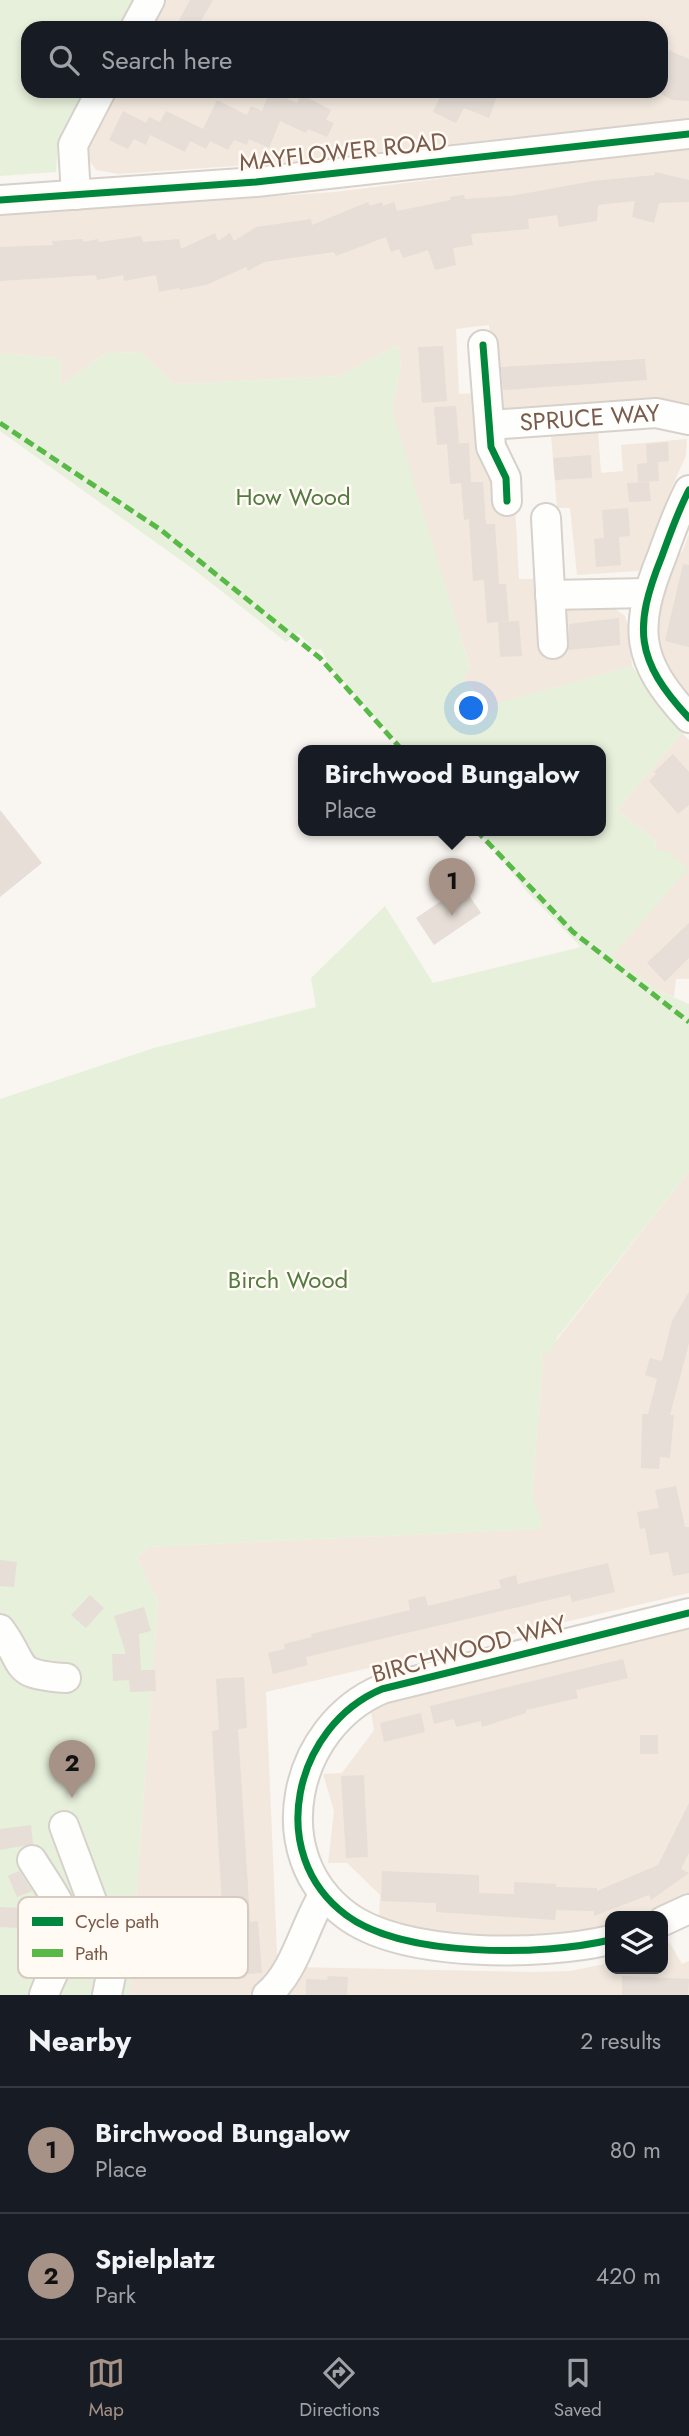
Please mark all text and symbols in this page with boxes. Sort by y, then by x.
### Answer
search box [21,21,668,98]
icon: search [45,41,83,79]
text: Search here [101,41,233,79]
street label: MAYFLOWER ROAD [237,123,449,180]
street label: SPRUCE WAY [518,395,662,440]
park label: How Wood [235,479,351,514]
your location [454,691,488,725]
popup [298,745,606,836]
text: Birchwood Bungalow [325,755,579,793]
text: Place [325,793,376,827]
pin: 1 [429,858,475,916]
park label: Birch Wood [228,1262,348,1297]
street label: BIRCHWOOD WAY [368,1606,571,1691]
pin: 2 [49,1740,95,1798]
legend [18,1897,248,1978]
text: Cycle path [75,1908,160,1935]
map controls [605,1911,668,1974]
button: layers [605,1911,668,1974]
text: Path [75,1940,109,1967]
text: Nearby [28,2019,131,2062]
text: 2 results [580,2024,661,2058]
text: Birchwood Bungalow [95,2114,350,2152]
text: 1 [45,2133,57,2167]
text: 80 m [610,2133,661,2167]
text: Place [95,2152,147,2186]
text: Spielplatz [95,2240,215,2278]
text: 2 [43,2259,59,2293]
text: 420 m [596,2259,661,2293]
text: Park [95,2278,136,2312]
tab: Map [87,2354,125,2423]
tab: Directions [299,2354,380,2423]
tab: Saved [554,2354,602,2423]

